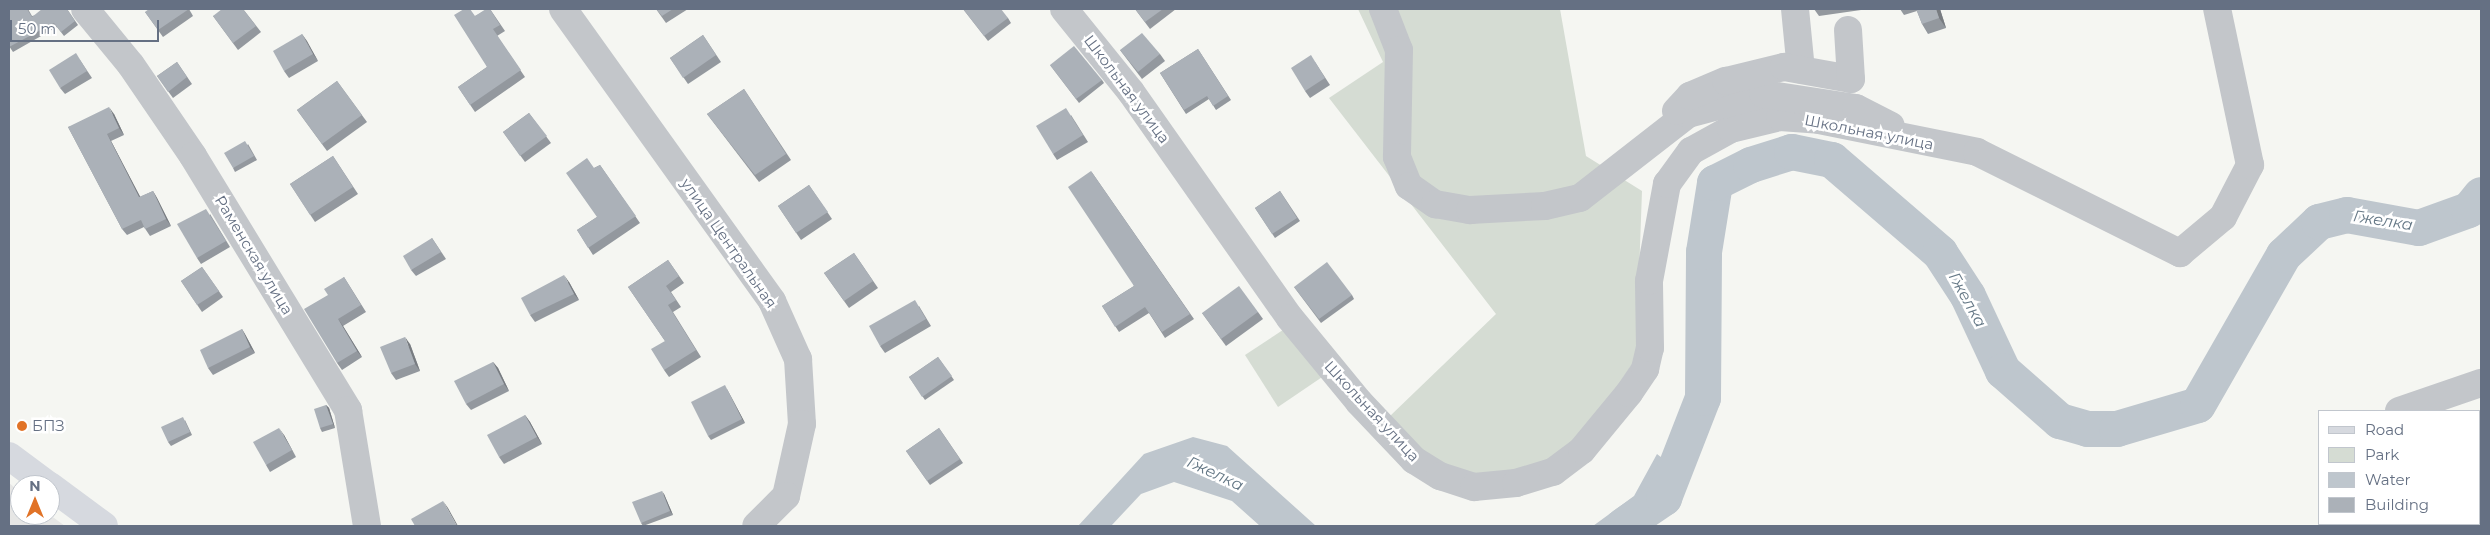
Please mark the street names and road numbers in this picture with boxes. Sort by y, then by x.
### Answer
street label: Школьная улица [1080,31,1174,147]
street label: Школьная улица [1803,111,1935,153]
street label: улица Центральная [677,175,781,311]
street label: Раменская улица [211,192,297,318]
street label: Школьная улица [1321,357,1423,465]

